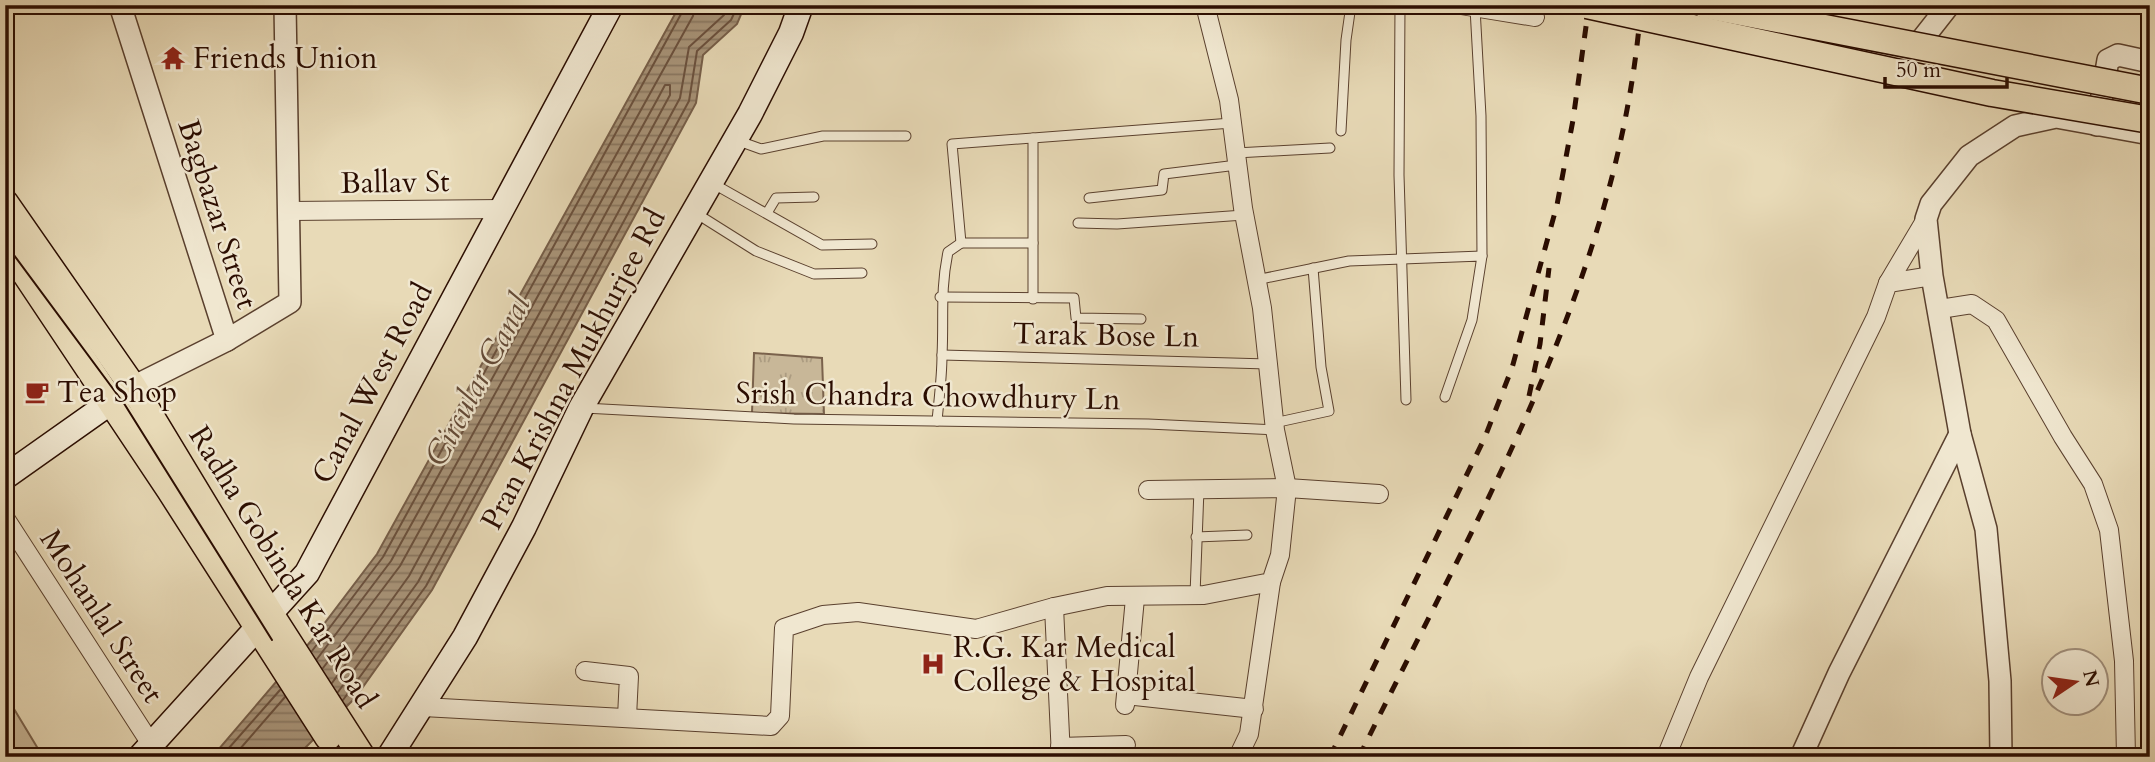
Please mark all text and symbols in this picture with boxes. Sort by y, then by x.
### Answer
place label: Friends Union [193,38,377,79]
temple icon: Friends Union [159,44,187,72]
scale bar [1885,46,2008,90]
text: 50 m [1896,56,1941,85]
street label: Bagbazar Street [168,114,268,315]
street label: Ballav St [340,161,451,204]
street label: Pran Krishna Mukhurjee Rd [471,201,676,537]
street label: Canal West Road [302,276,443,491]
water label: Circular Canal [414,286,542,474]
street label: Tarak Bose Ln [1012,313,1200,358]
place label: Tea Shop [57,372,177,413]
street label: Srish Chandra Chowdhury Ln [735,373,1121,420]
cafe icon: Tea Shop [23,378,51,406]
street label: Radha Gobinda Kar Road [179,418,386,716]
street label: Mohanlal Street [30,521,173,711]
place label: R.G. Kar Medical College & Hospital [953,627,1196,702]
north arrow [2039,646,2110,716]
hospital icon: R.G. Kar Medical College & Hospital [919,650,947,678]
text: N [2076,667,2105,690]

